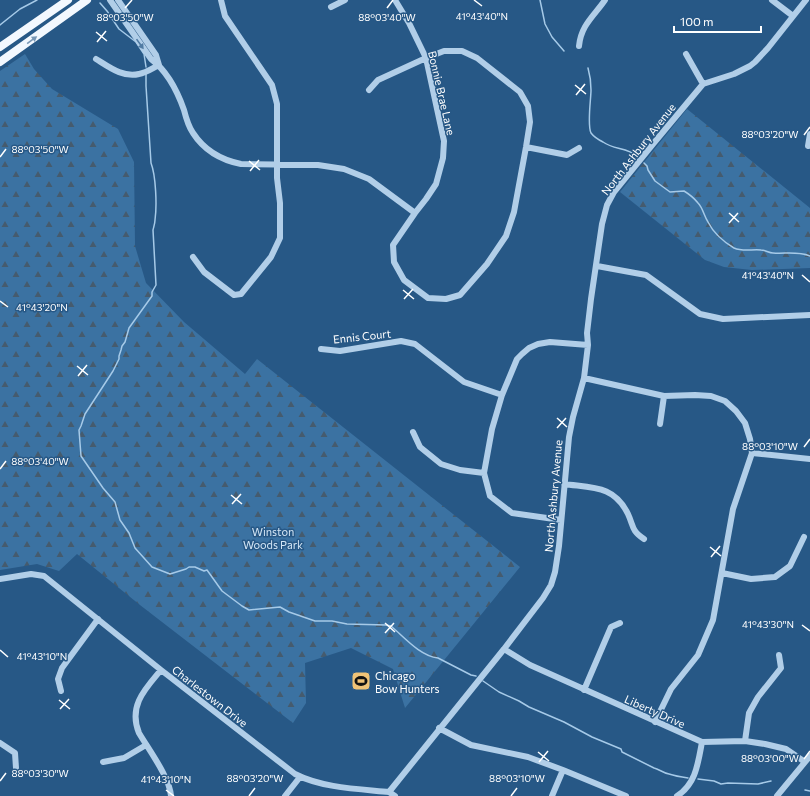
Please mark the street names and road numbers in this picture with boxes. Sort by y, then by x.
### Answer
street label: Bonnie Brae Lane [426,50,458,137]
street label: North Ashbury Avenue [598,100,678,197]
street label: Ennis Court [332,326,392,346]
street label: North Ashbury Avenue [542,439,564,553]
street label: Charlestown Drive [170,663,250,730]
street label: Liberty Drive [623,692,687,730]

